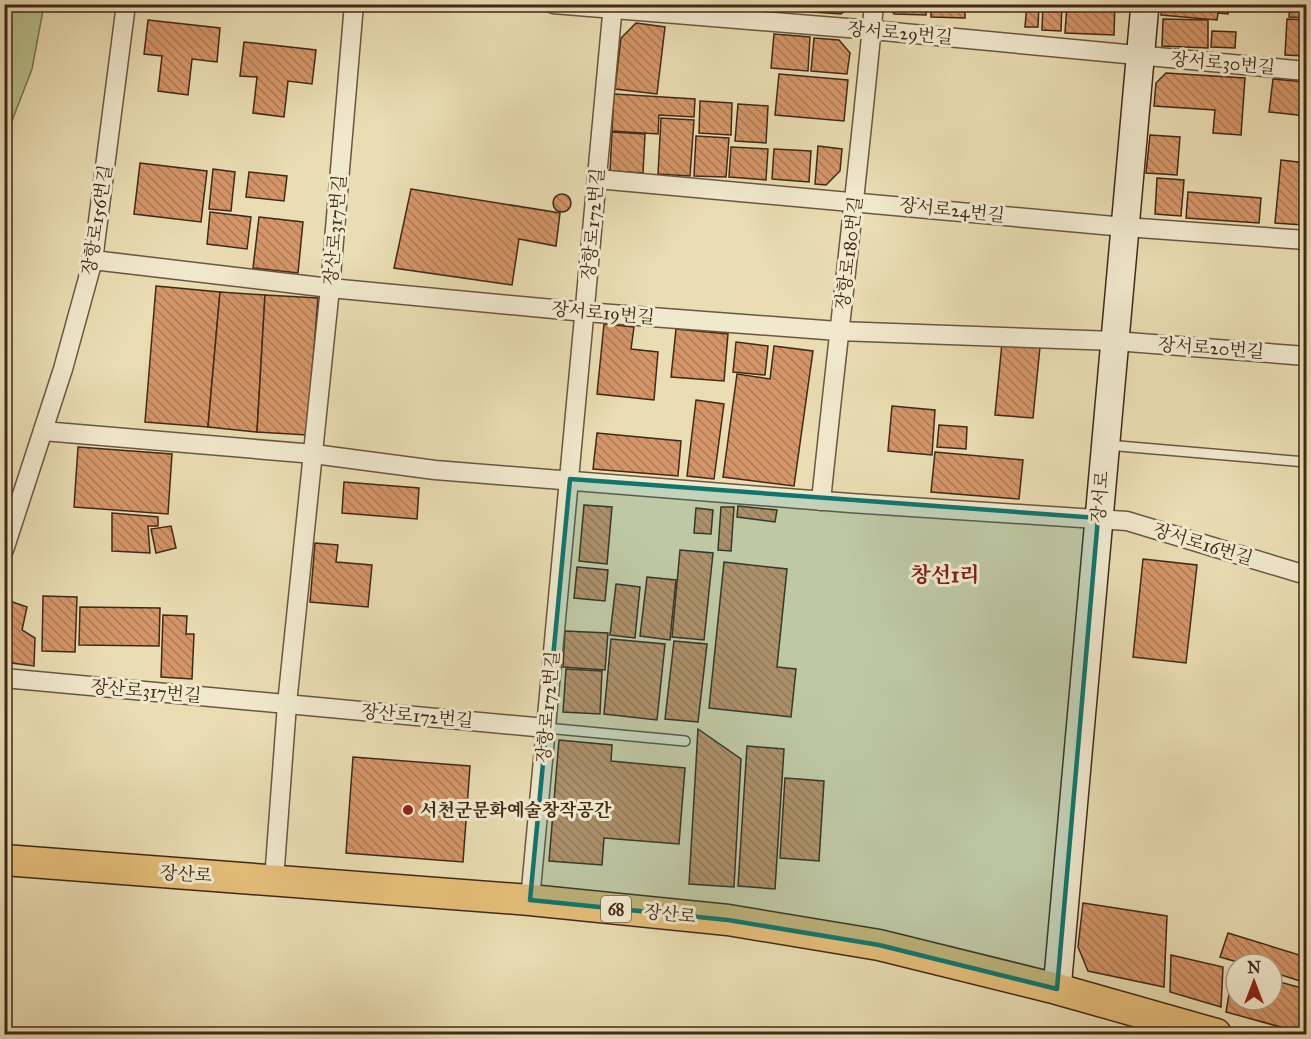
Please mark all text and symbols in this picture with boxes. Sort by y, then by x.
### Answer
street label: 장서로29번길 [846,17,954,49]
street label: 장서로30번길 [1170,47,1276,79]
street label: 장항로156번길 [77,163,117,277]
street label: 장항로172번길 [577,167,609,281]
street label: 장산로317번길 [319,174,351,286]
street label: 장서로24번길 [898,194,1006,226]
street label: 장항로180번길 [831,195,867,311]
street label: 장서로19번길 [550,298,656,328]
street label: 장서로20번길 [1157,333,1265,363]
street label: 장서로 [1087,470,1113,524]
street label: 장서로16번길 [1150,518,1256,570]
district label: 창선1리 [910,562,980,588]
street label: 장항로172번길 [532,650,564,764]
street label: 장산로317번길 [90,675,202,707]
street label: 장산로172번길 [360,700,474,732]
place label: 서천군문화예술창작공간 [420,799,612,821]
marker: 서천군문화예술창작공간 [401,803,415,817]
street label: 장산로 [159,861,213,887]
road number: 68 [601,896,631,922]
street label: 장산로 [643,900,697,928]
north arrow [1224,952,1284,1012]
text: N [1247,958,1261,977]

